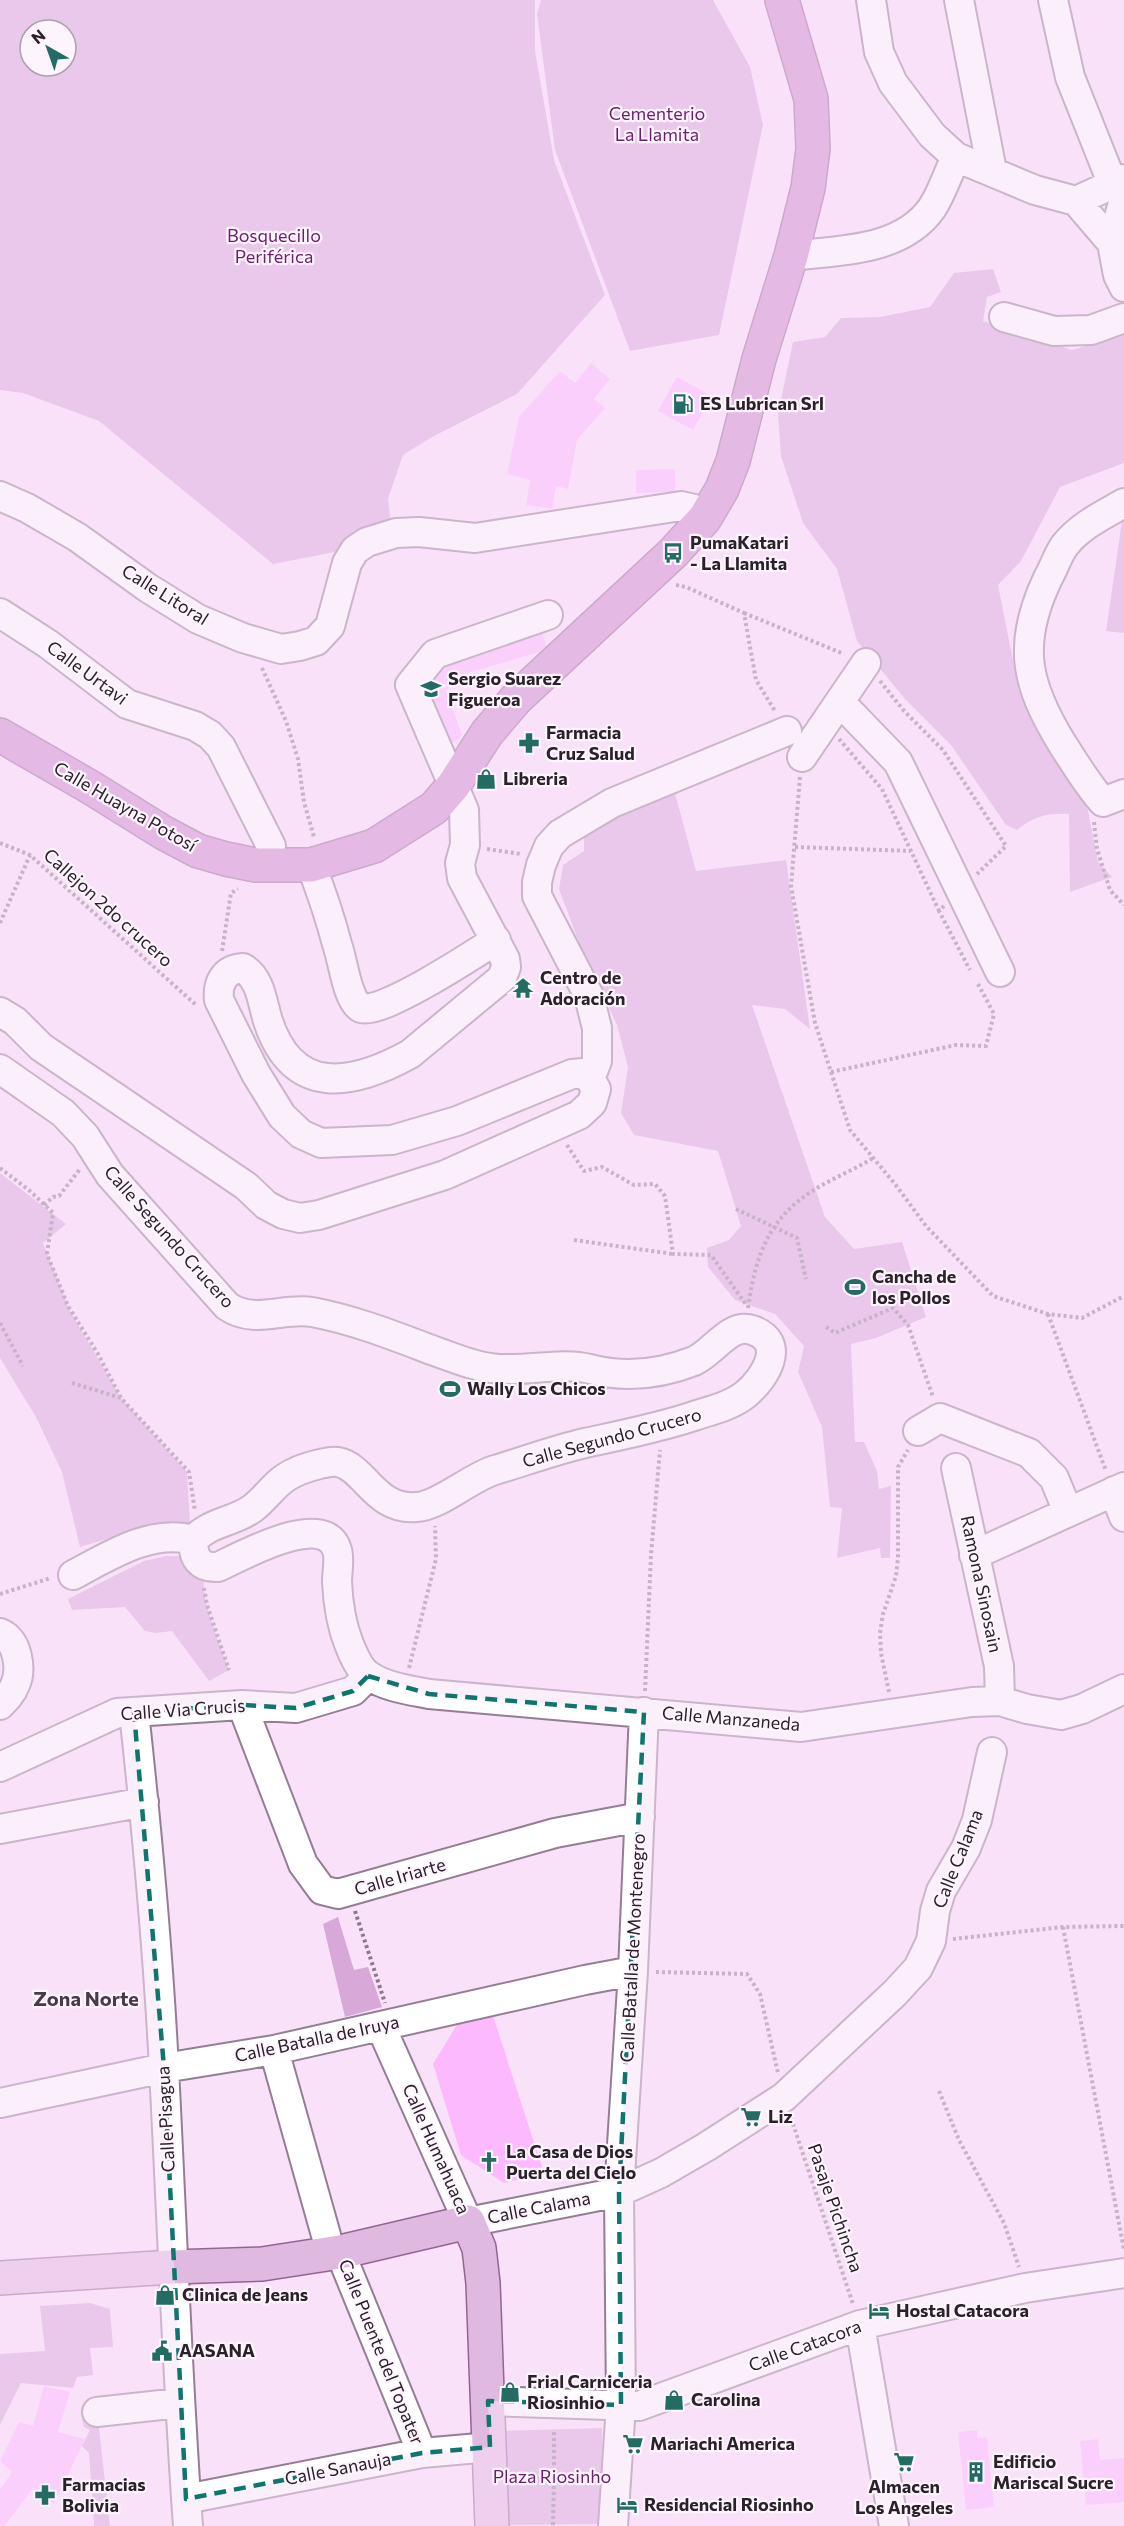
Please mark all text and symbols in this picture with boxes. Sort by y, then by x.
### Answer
north arrow [18,18,78,78]
text: N [27,25,49,47]
park label: Cementerio La Llamita [609,102,705,145]
park label: Bosquecillo Periférica [227,224,321,267]
fuel station icon: ES Lubrican Srl [671,392,695,416]
place label: ES Lubrican Srl [700,392,824,414]
place label: PumaKatari - La Llamita [690,531,789,574]
bus stop icon: PumaKatari - La Llamita [661,541,685,565]
street label: Calle Litoral [118,559,213,629]
street label: Calle Urtavi [43,635,132,709]
place label: Sergio Suarez Figueroa [448,667,561,710]
school or university icon: Sergio Suarez Figueroa [419,677,443,701]
place label: Farmacia Cruz Salud [546,721,635,764]
pharmacy icon: Farmacia Cruz Salud [517,731,541,755]
street label: Calle Huayna Potosí [50,756,202,857]
shop icon: Libreria [474,767,498,791]
place label: Libreria [503,767,568,789]
street label: Callejon 2do crucero [40,843,178,971]
place label: Centro de Adoración [540,966,625,1009]
temple icon: Centro de Adoración [511,976,535,1000]
street label: Calle Segundo Crucero [100,1161,240,1312]
place label: Cancha de los Pollos [872,1265,956,1308]
sports icon: Cancha de los Pollos [843,1275,867,1299]
sports icon: Wally Los Chicos [438,1377,462,1401]
place label: Wally Los Chicos [467,1377,606,1399]
street label: Calle Segundo Crucero [520,1403,704,1471]
street label: Ramona Sinosain [957,1513,1007,1654]
street label: Calle Via Crucis [120,1694,246,1724]
street label: Calle Manzaneda [661,1701,801,1735]
street label: Calle Calama [927,1806,987,1911]
street label: Calle Batalla de Montenegro [615,1833,649,2063]
street label: Calle Iriarte [351,1853,448,1900]
district label: Zona Norte [33,1986,139,2010]
street label: Calle Batalla de Iruya [232,2010,401,2066]
street label: Calle Pisagua [151,2065,179,2173]
street label: Calle Humahuaca [398,2080,476,2217]
supermarket icon: Liz [739,2105,763,2129]
place label: Liz [768,2105,793,2127]
place label: La Casa de Dios Puerta del Cielo [506,2140,636,2183]
street label: Pasaje Pichincha [804,2140,868,2275]
church icon: La Casa de Dios Puerta del Cielo [477,2150,501,2174]
street label: Calle Calama [485,2186,592,2228]
street label: Calle Puente del Topater [335,2256,429,2448]
shop icon: Clinica de Jeans [153,2283,177,2307]
place label: Clinica de Jeans [182,2283,308,2305]
hotel icon: Hostal Catacora [867,2299,891,2323]
place label: Hostal Catacora [896,2299,1029,2321]
street label: Calle Catacora [745,2314,864,2376]
public building icon: AASANA [150,2339,174,2363]
place label: AASANA [179,2339,255,2361]
place label: Frial Carniceria Riosinhio [527,2370,652,2413]
shop icon: Frial Carniceria Riosinhio [498,2380,522,2404]
shop icon: Carolina [662,2388,686,2412]
place label: Carolina [691,2388,761,2410]
supermarket icon: Mariachi America [621,2432,645,2456]
place label: Mariachi America [650,2432,795,2454]
street label: Calle Sanauja [283,2447,393,2489]
supermarket icon: Almacen Los Angeles [892,2450,916,2474]
place label: Edificio Mariscal Sucre [993,2450,1113,2493]
building icon: Edificio Mariscal Sucre [964,2460,988,2484]
park label: Plaza Riosinho [493,2465,611,2487]
place label: Farmacias Bolivia [62,2473,146,2516]
place label: Almacen Los Angeles [855,2475,953,2518]
pharmacy icon: Farmacias Bolivia [33,2483,57,2507]
hotel icon: Residencial Riosinho [615,2493,639,2517]
place label: Residencial Riosinho [644,2493,814,2515]

